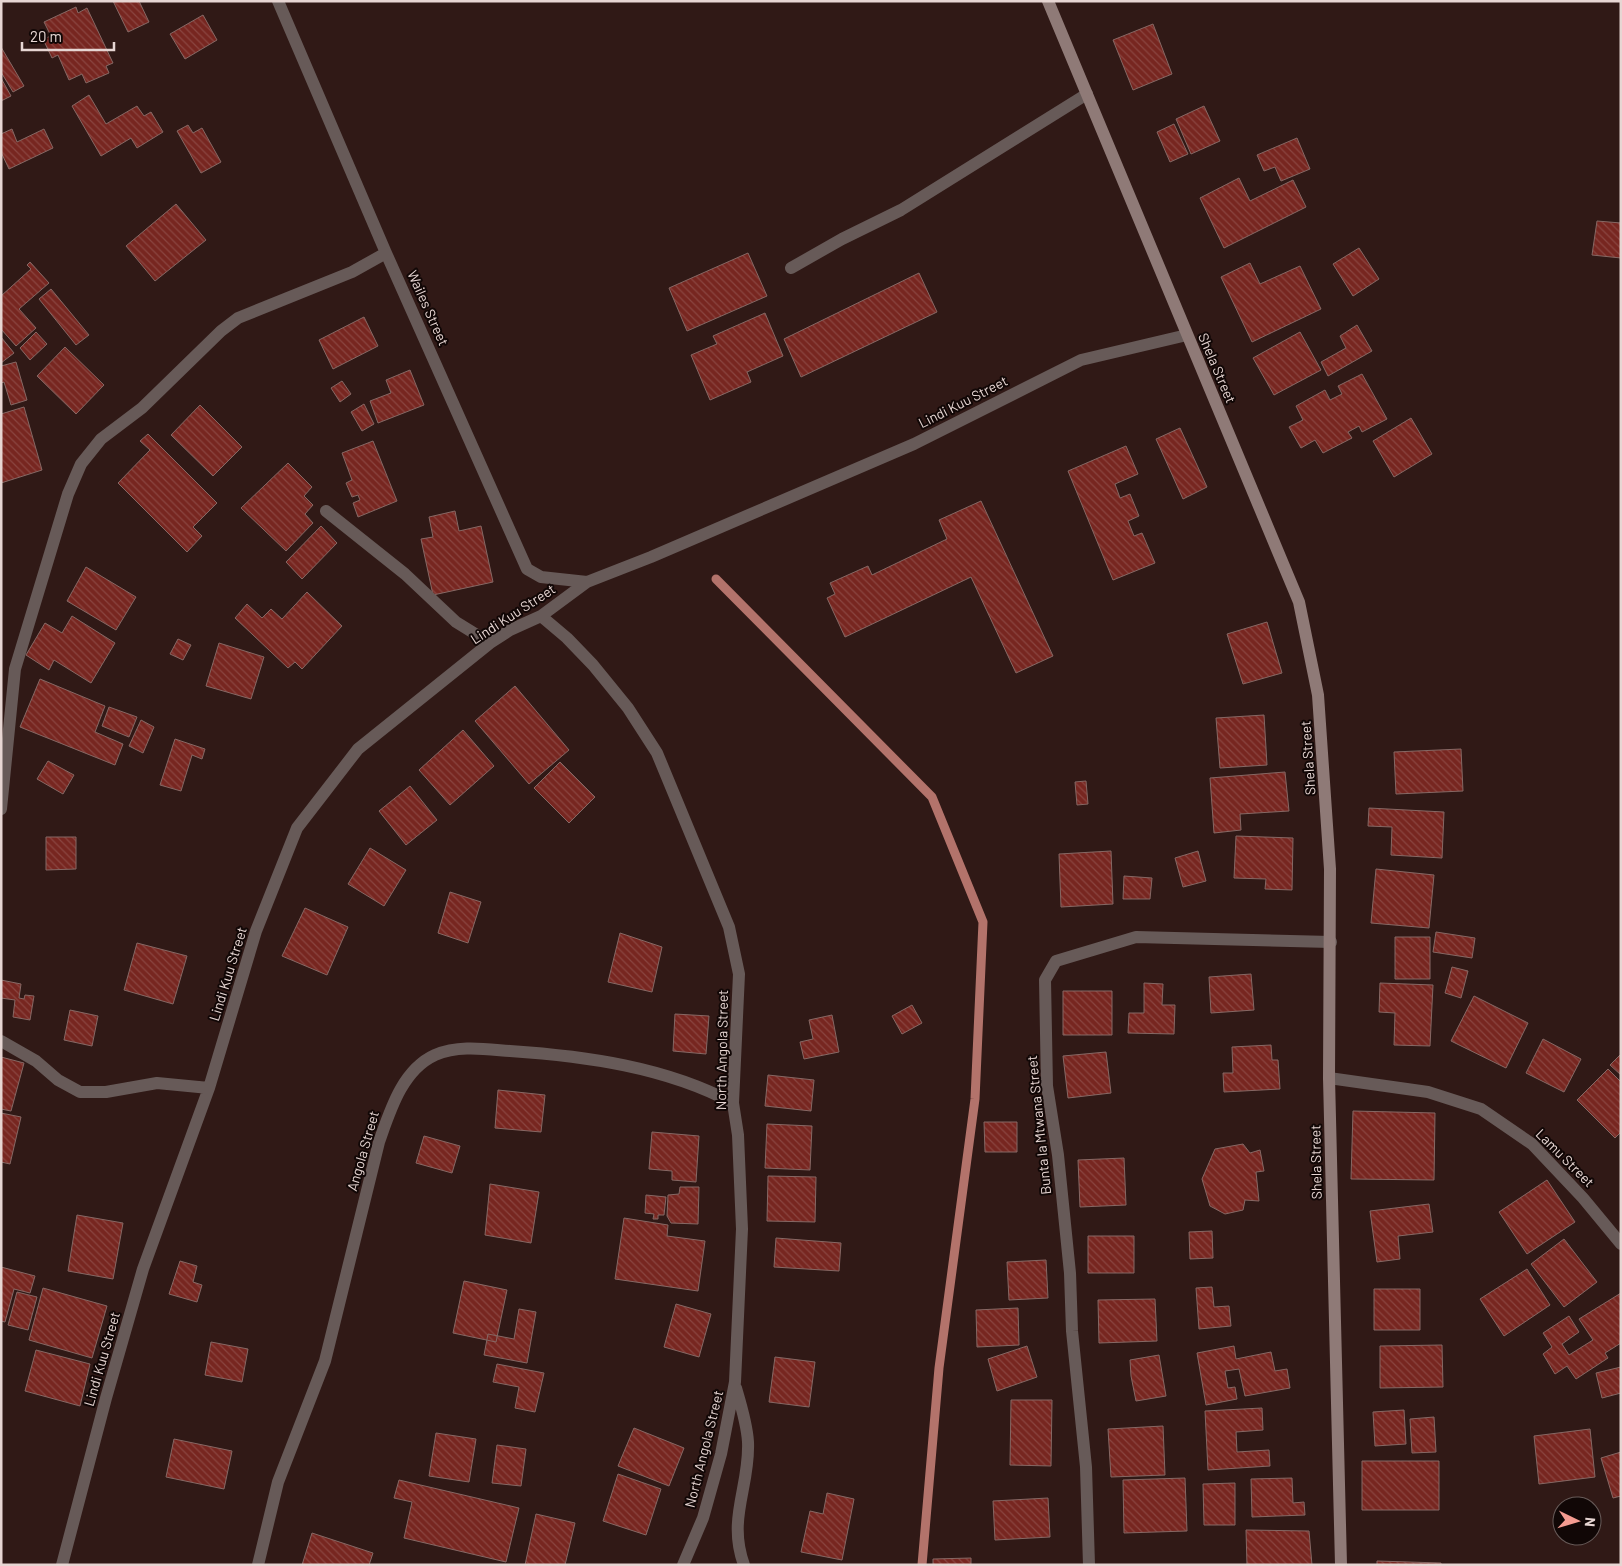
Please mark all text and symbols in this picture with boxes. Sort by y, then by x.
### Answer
scale bar [22,20,115,52]
text: 20 m [30,27,62,45]
street label: Wailes Street [404,267,453,348]
street label: Shela Street [1195,330,1240,405]
street label: Lindi Kuu Street [915,372,1010,431]
street label: Lindi Kuu Street [467,580,558,647]
street label: Shela Street [1296,720,1319,796]
street label: Lindi Kuu Street [205,925,250,1023]
street label: North Angola Street [712,990,731,1110]
street label: Bunta la Mtwana Street [1023,1055,1054,1195]
street label: Angola Street [343,1109,382,1193]
street label: Shela Street [1306,1125,1325,1199]
street label: Lamu Street [1533,1125,1598,1190]
street label: Lindi Kuu Street [80,1310,123,1408]
street label: North Angola Street [681,1388,726,1509]
north arrow [1552,1496,1602,1546]
text: N [1582,1517,1599,1528]

